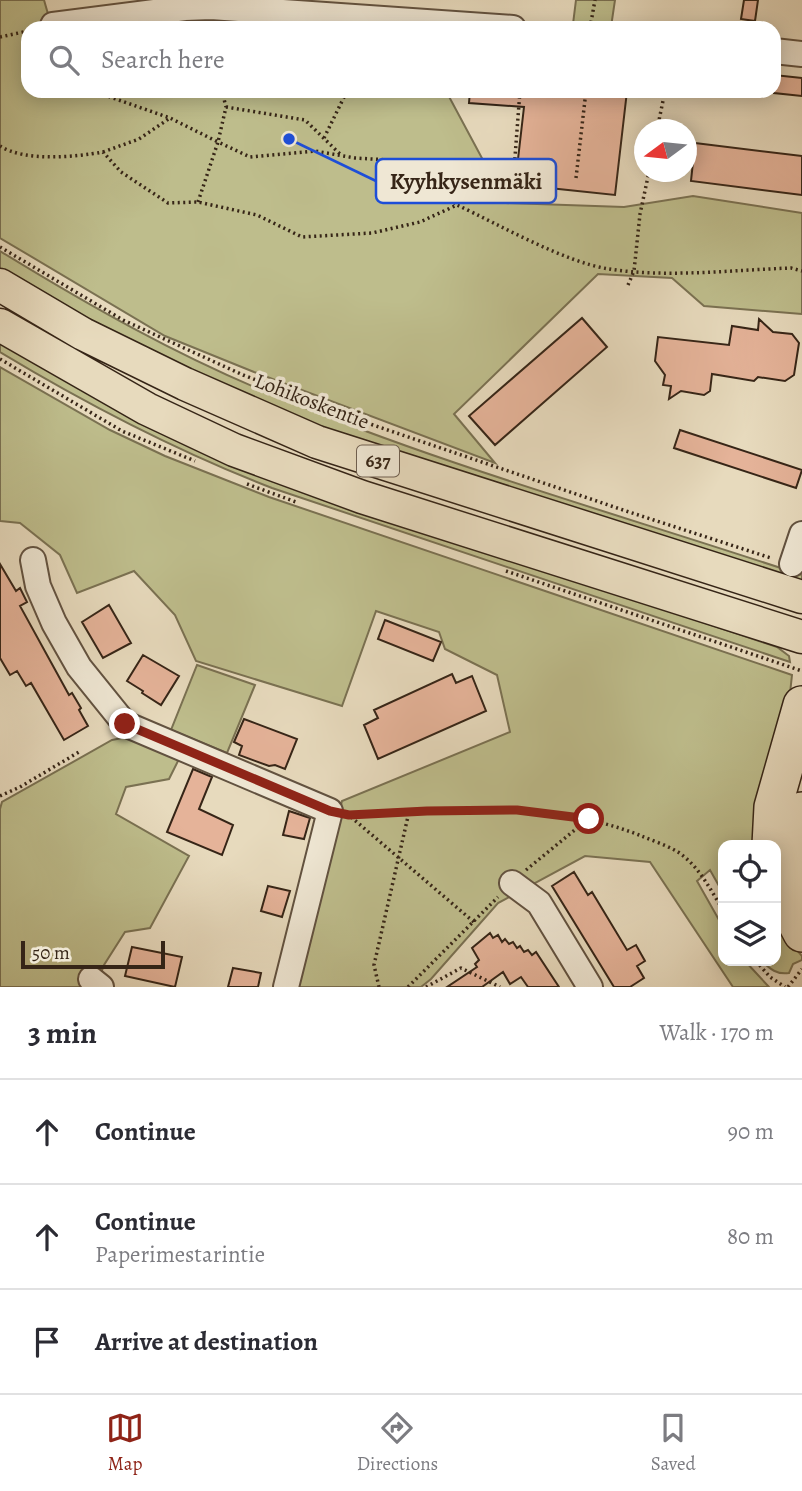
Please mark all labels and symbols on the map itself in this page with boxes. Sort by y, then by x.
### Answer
north arrow [634,119,697,182]
callout: Kyyhkysenmäki [376,159,556,203]
text: Kyyhkysenmäki [390,166,543,197]
street label: Lohikoskentie [251,366,373,436]
road number: 637 [357,446,399,476]
route end [109,708,140,739]
route start [573,803,604,834]
scale bar [21,938,164,970]

